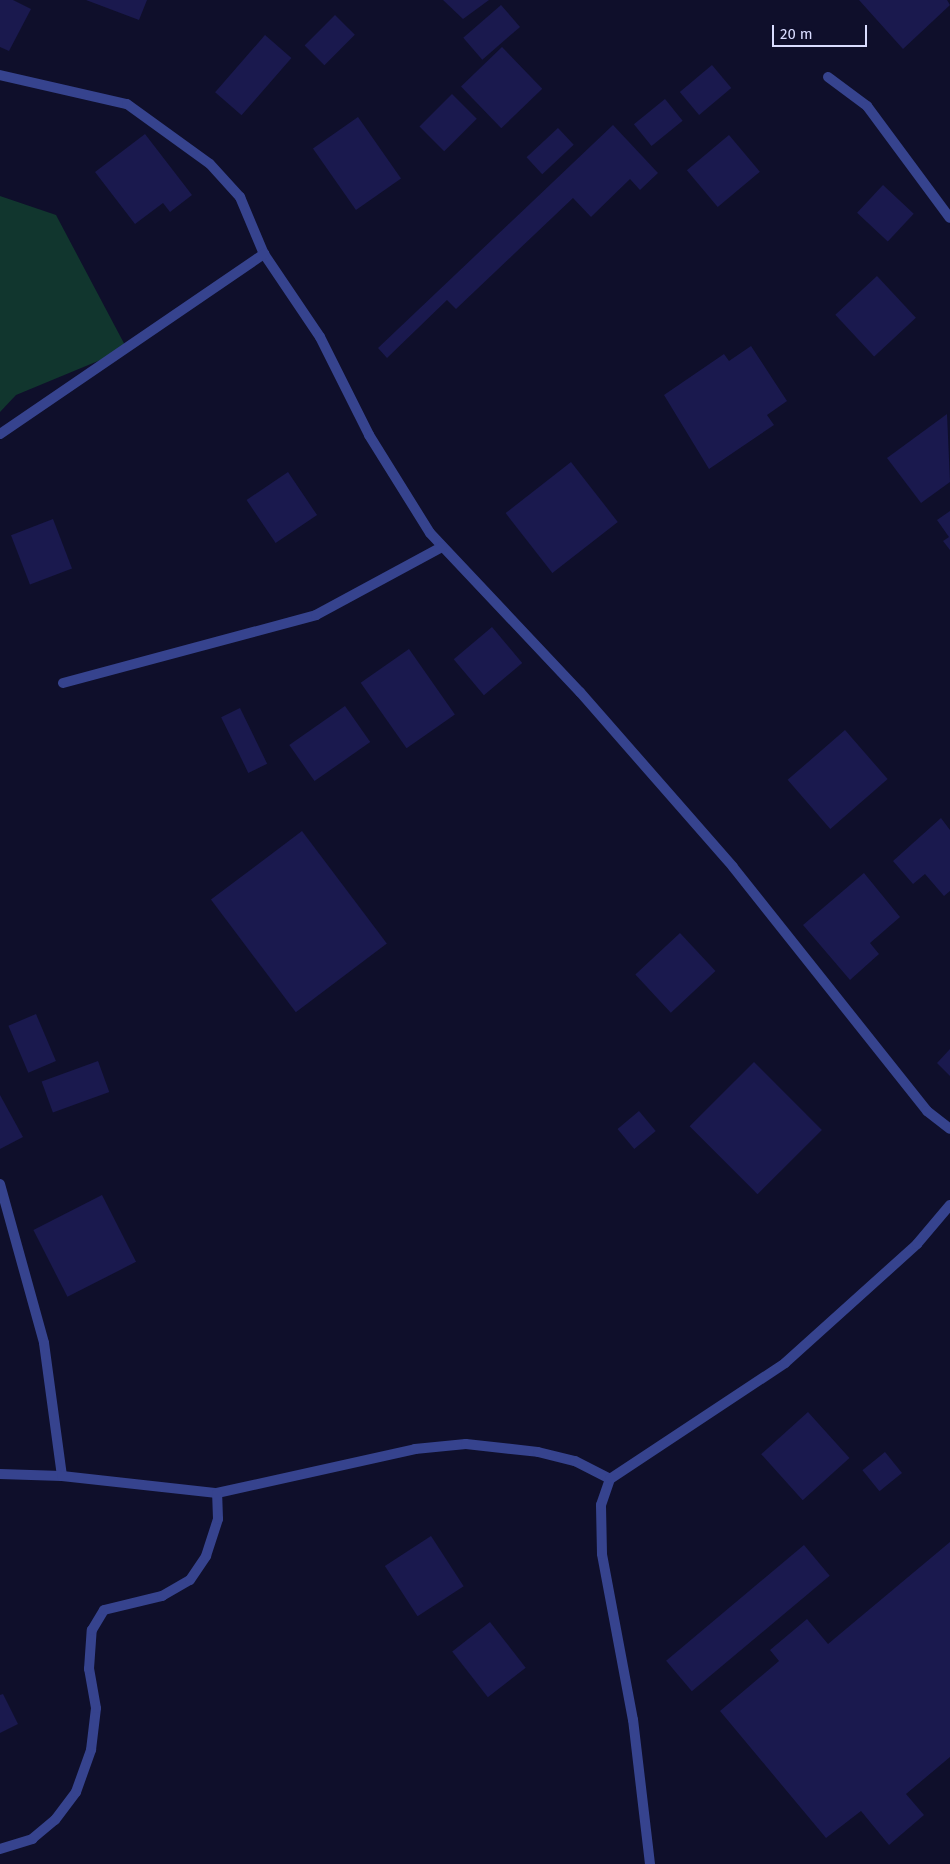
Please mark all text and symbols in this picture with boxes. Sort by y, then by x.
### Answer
scale bar [775,15,870,47]
text: 20 m [780,25,813,43]

